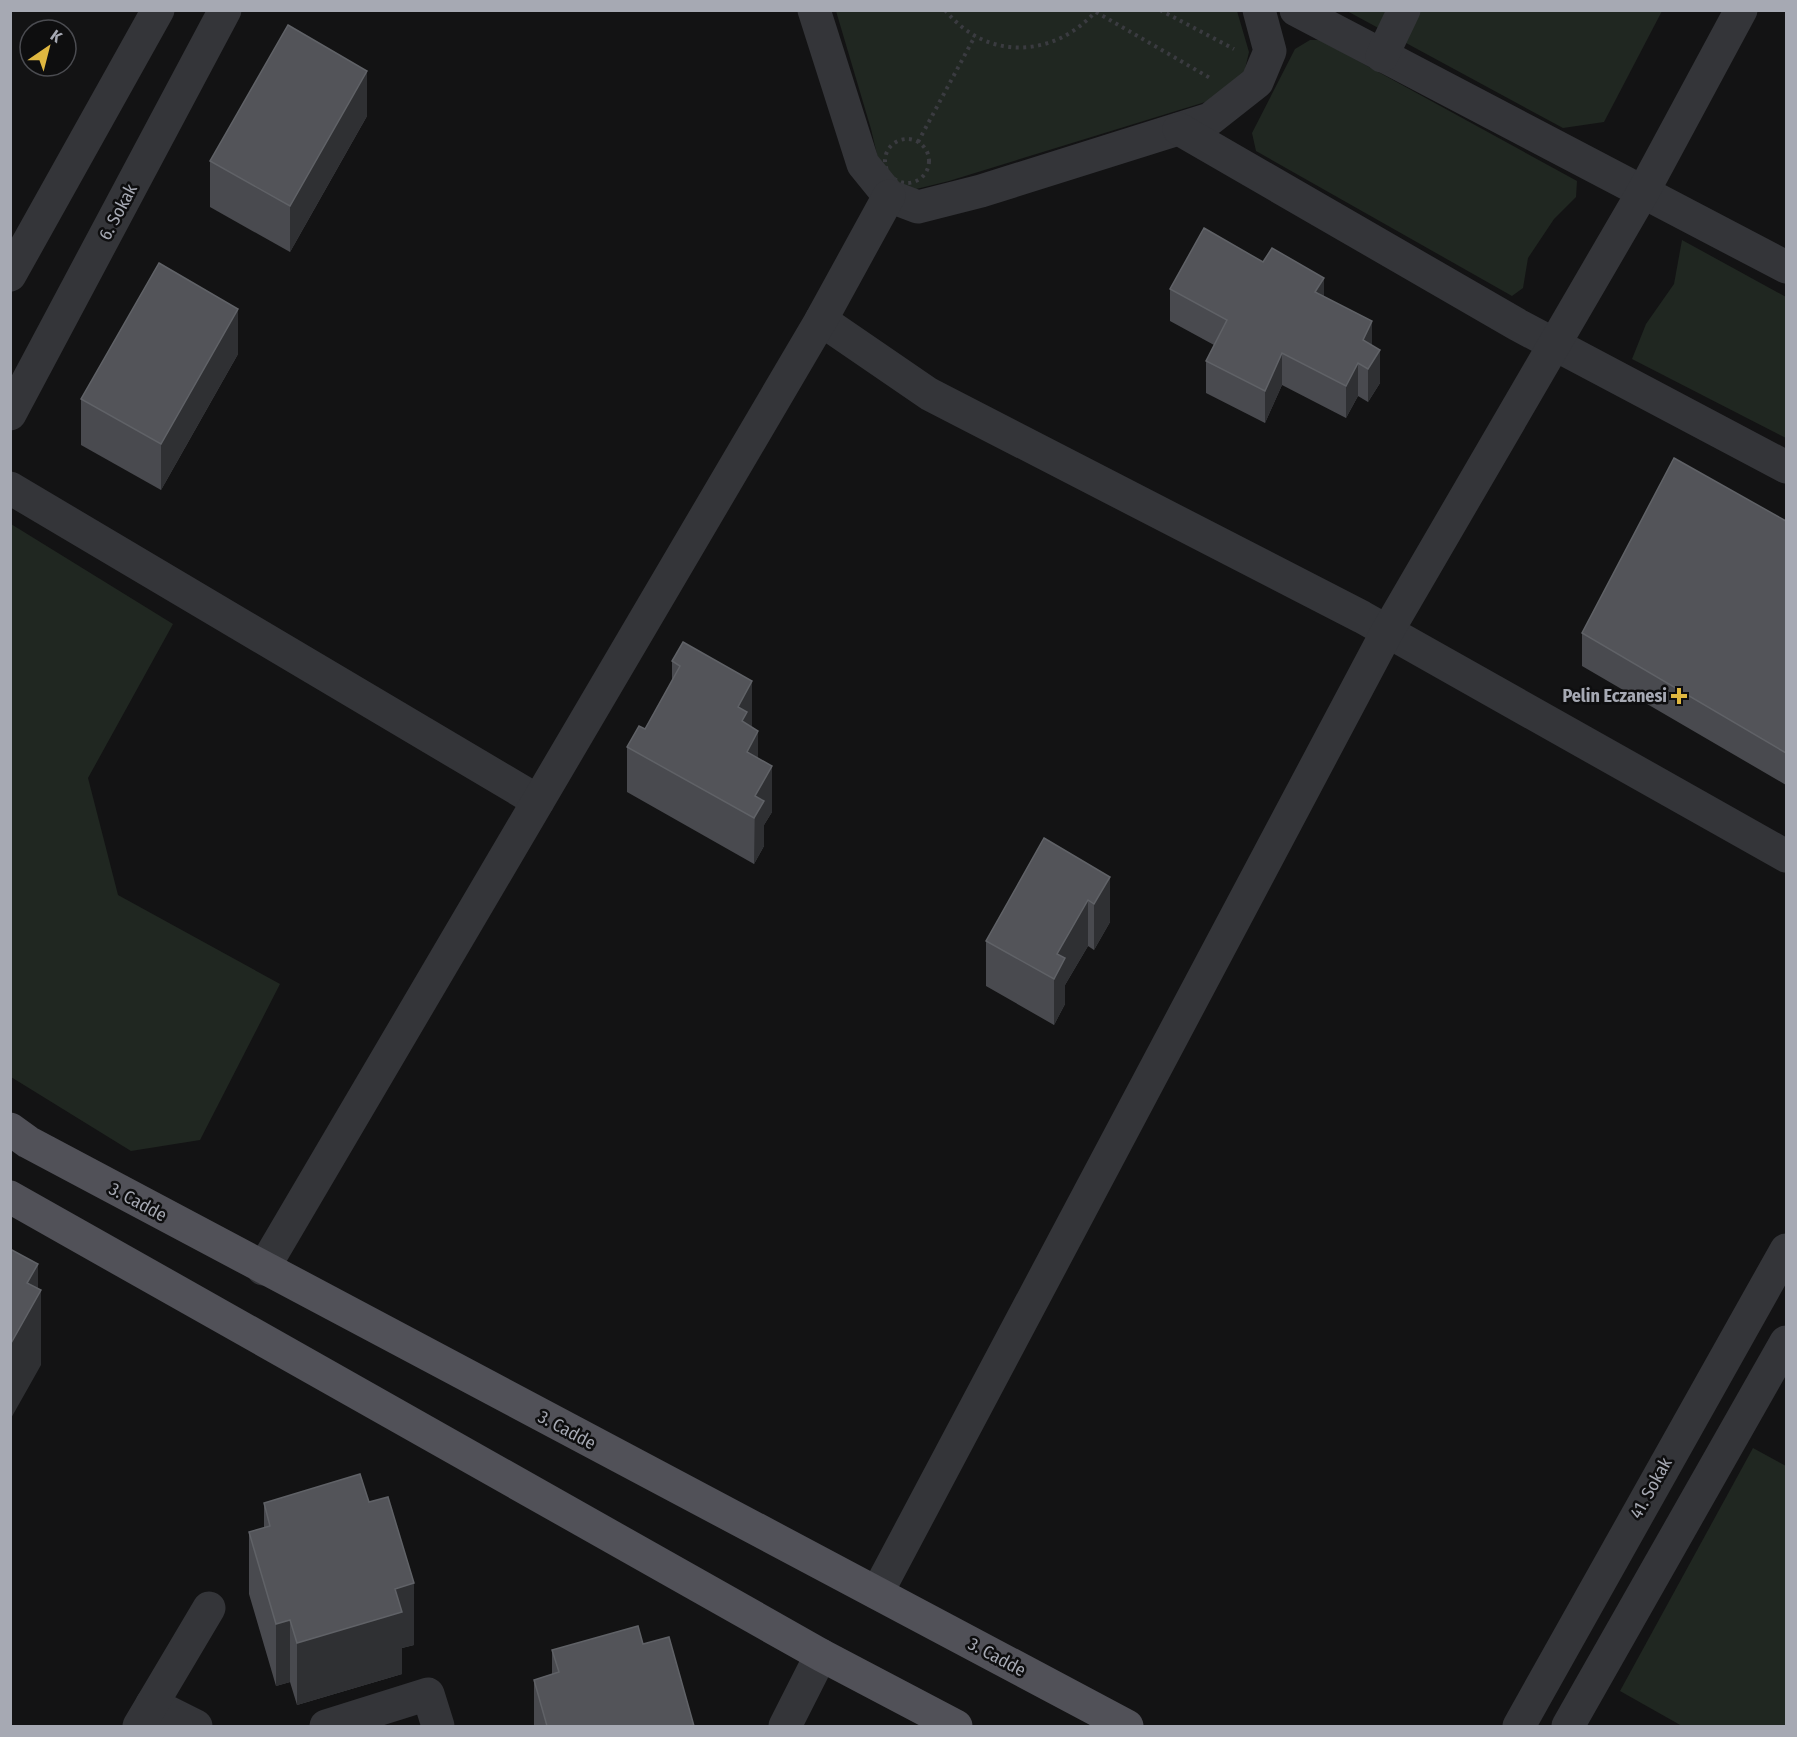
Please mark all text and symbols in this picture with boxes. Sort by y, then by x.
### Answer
north arrow [18,18,78,78]
text: K [47,26,66,47]
street label: 6. Sokak [94,180,142,244]
place label: Pelin Eczanesi [1562,685,1667,707]
marker: Pelin Eczanesi [1672,689,1686,703]
street label: 3. Cadde [105,1178,171,1226]
street label: 3. Cadde [534,1406,600,1454]
street label: 41. Sokak [1625,1453,1677,1522]
street label: 3. Cadde [964,1633,1030,1681]

